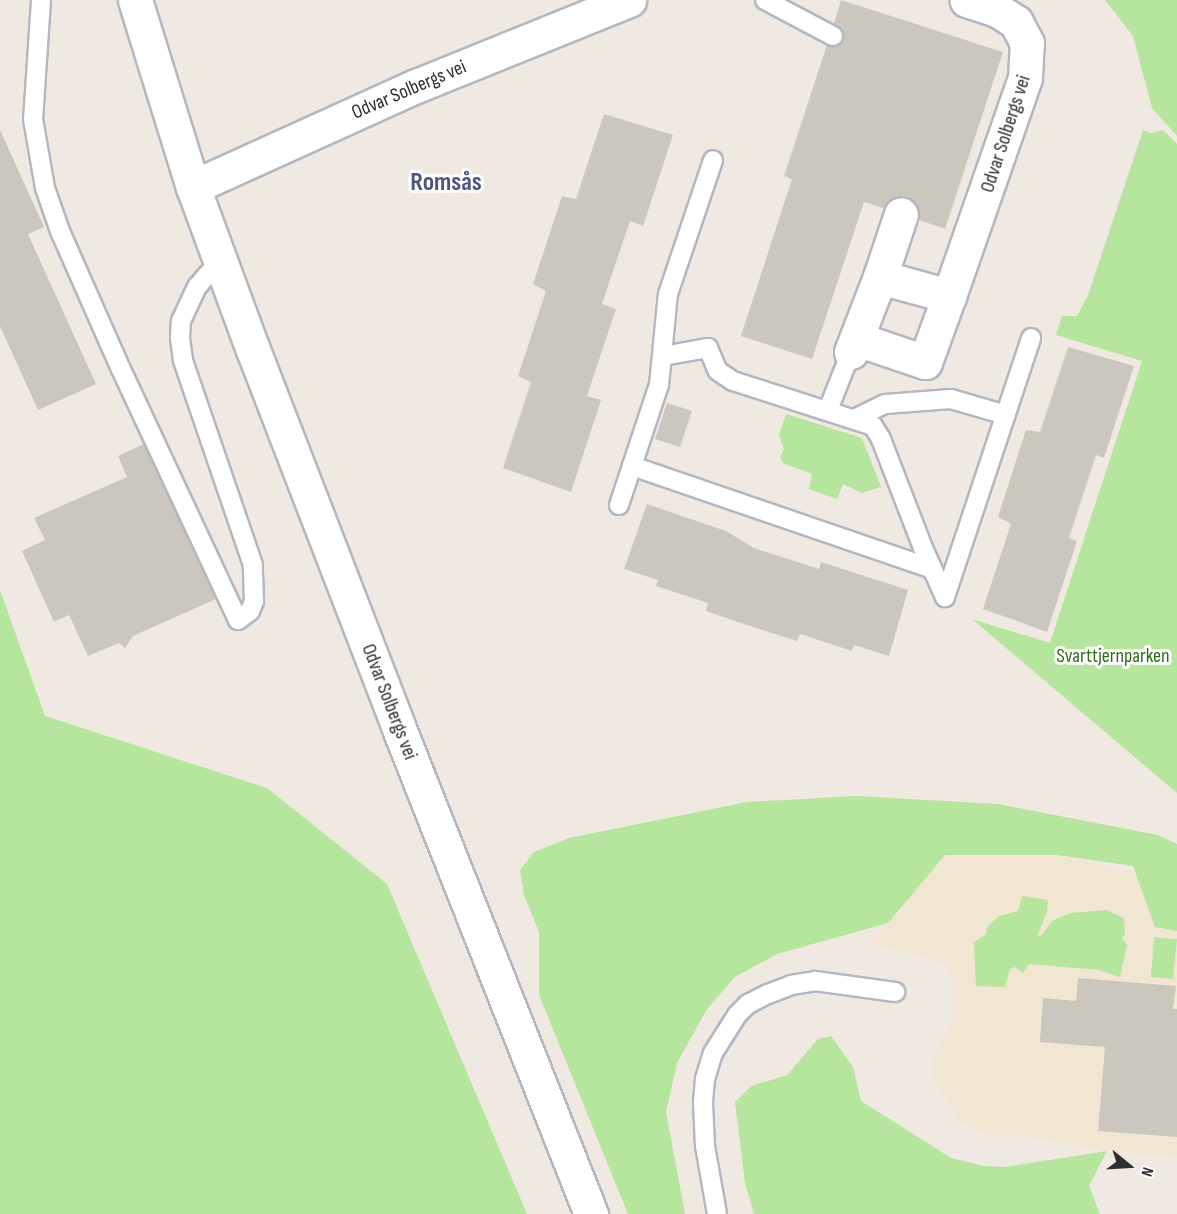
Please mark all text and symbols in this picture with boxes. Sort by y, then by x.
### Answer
street label: Odvar Solbergs vei [348,55,470,125]
street label: Odvar Solbergs vei [976,72,1036,196]
district label: Romsås [410,167,482,199]
street label: Odvar Solbergs vei [356,641,422,763]
park label: Svarttjernparken [1056,644,1170,668]
north arrow [1099,1136,1159,1196]
text: N [1136,1165,1157,1179]

